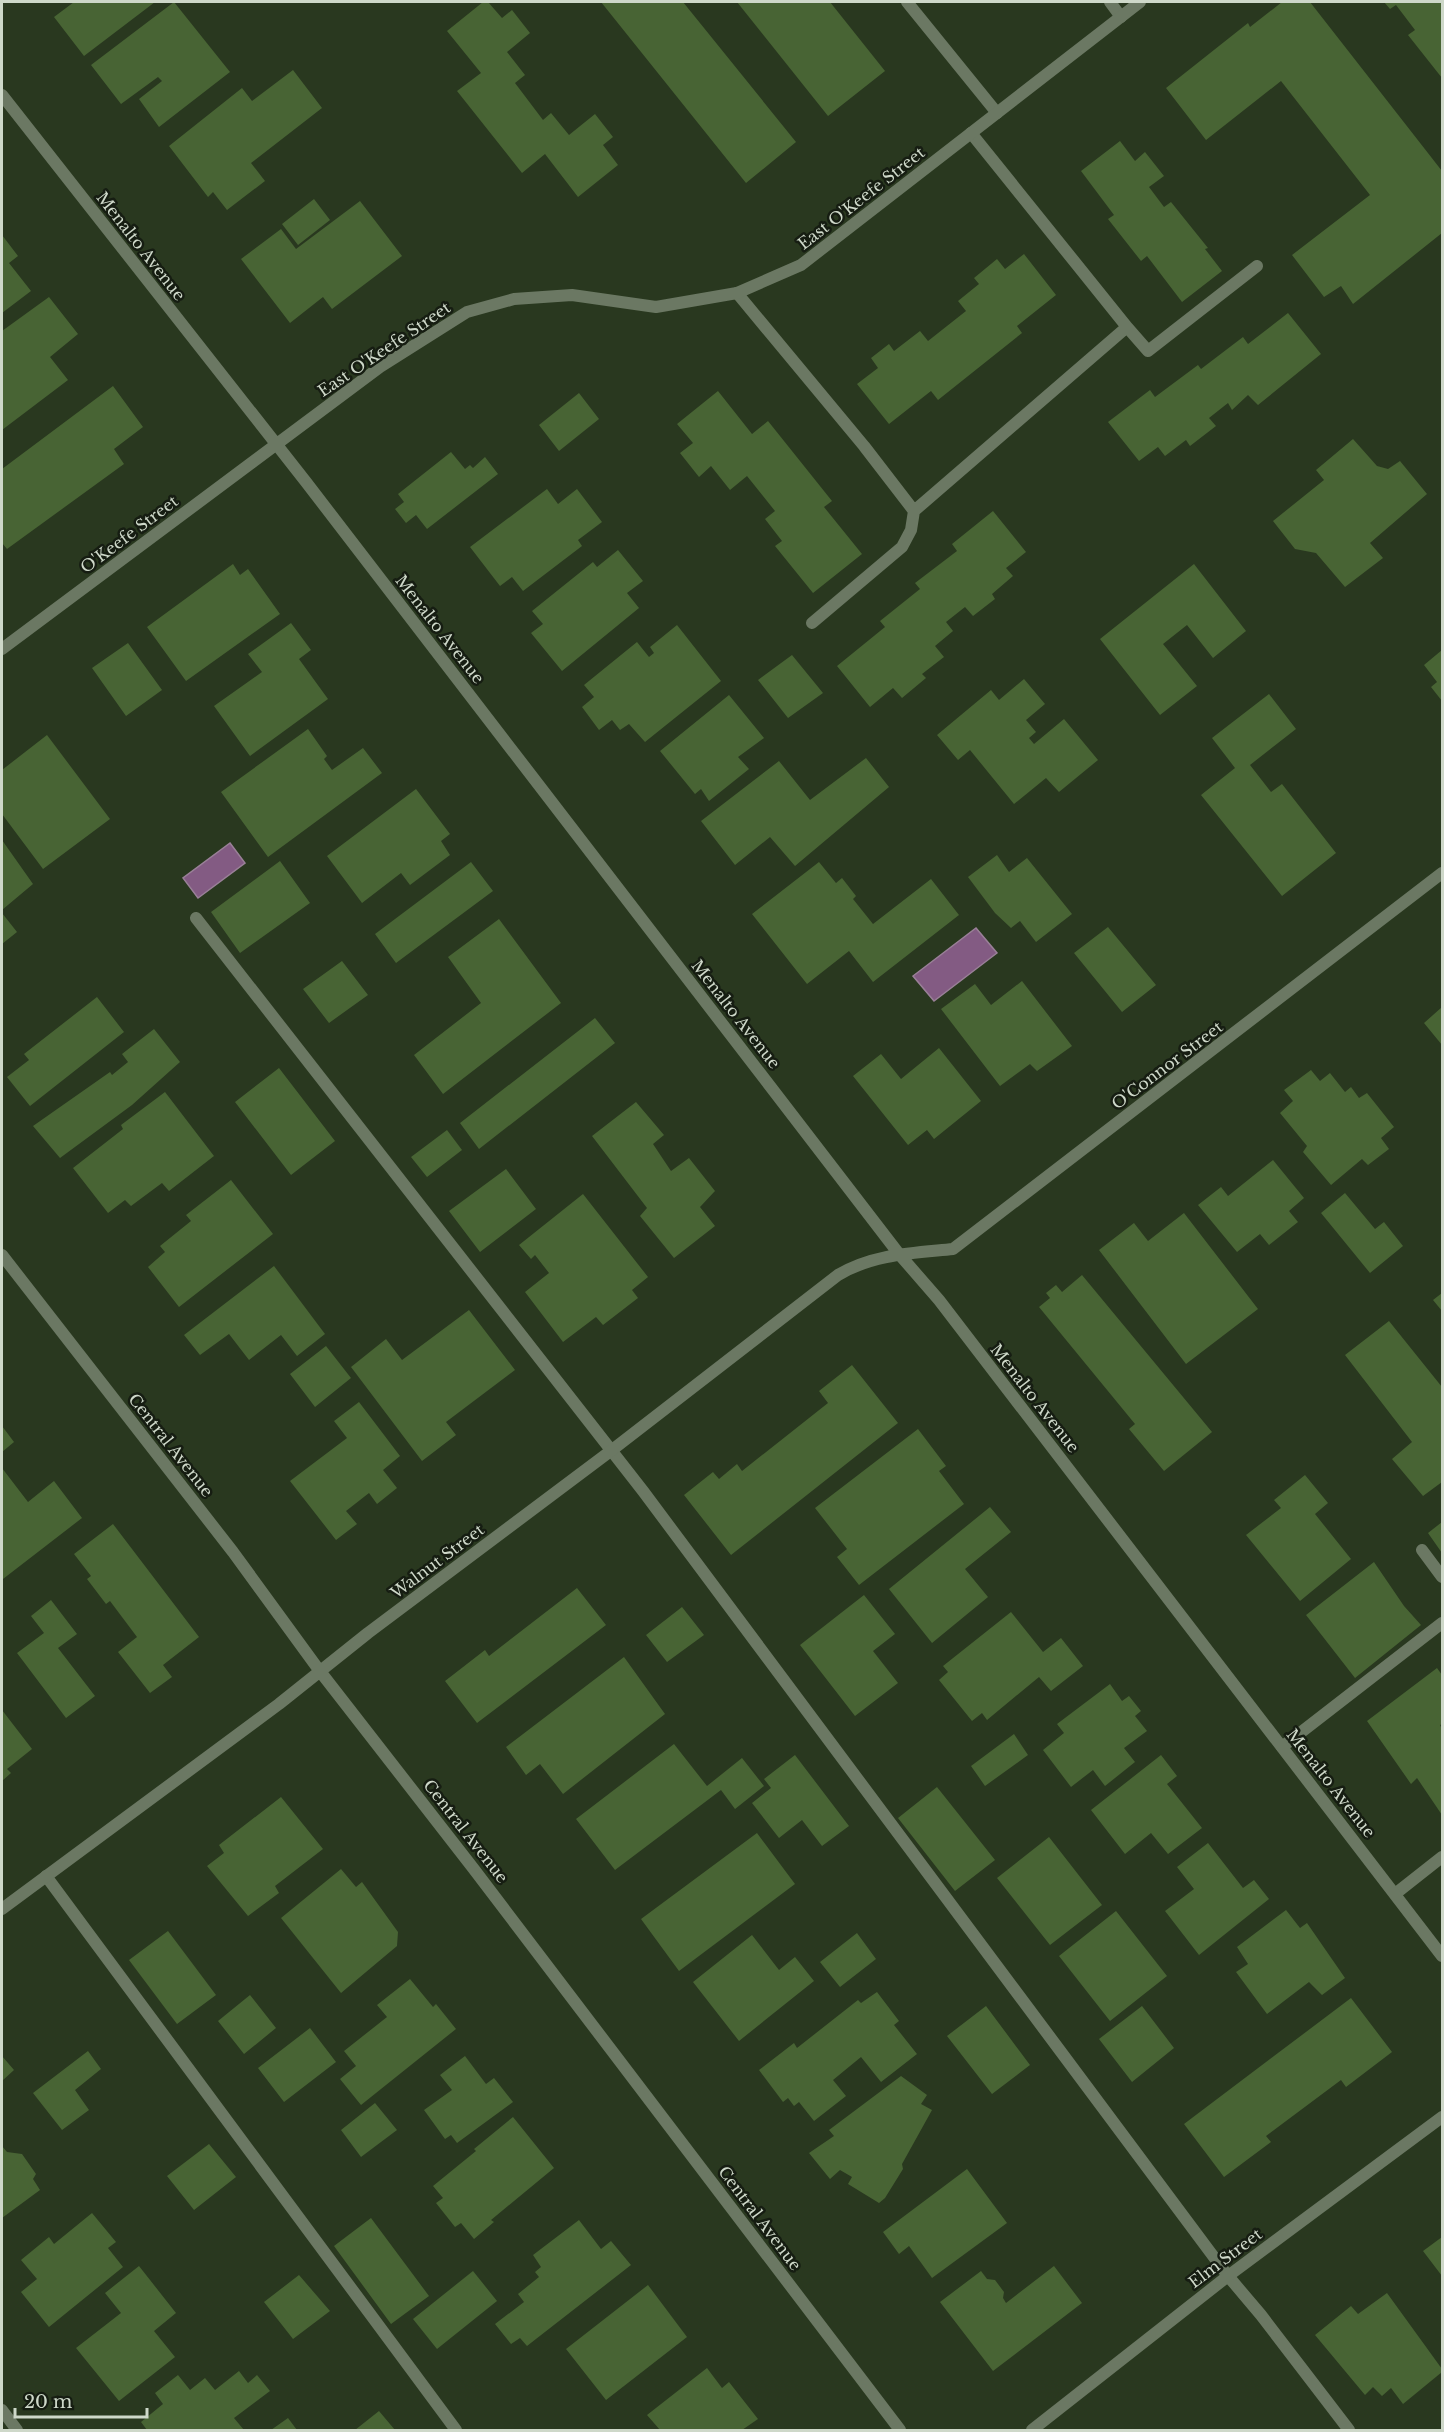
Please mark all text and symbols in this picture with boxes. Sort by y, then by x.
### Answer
street label: East O'Keefe Street [794,142,928,254]
street label: Menalto Avenue [92,188,190,304]
street label: East O'Keefe Street [314,297,454,401]
street label: O'Keefe Street [76,491,182,577]
street label: Menalto Avenue [391,571,489,687]
street label: Menalto Avenue [687,956,785,1072]
street label: O'Connor Street [1107,1017,1227,1113]
street label: Menalto Avenue [986,1340,1084,1456]
street label: Central Avenue [124,1389,218,1501]
street label: Walnut Street [385,1519,488,1603]
street label: Menalto Avenue [1282,1725,1380,1841]
street label: Central Avenue [419,1775,513,1887]
street label: Central Avenue [714,2162,806,2274]
street label: Elm Street [1184,2224,1266,2292]
scale bar [15,2381,147,2419]
text: 20 m [24,2391,72,2413]

